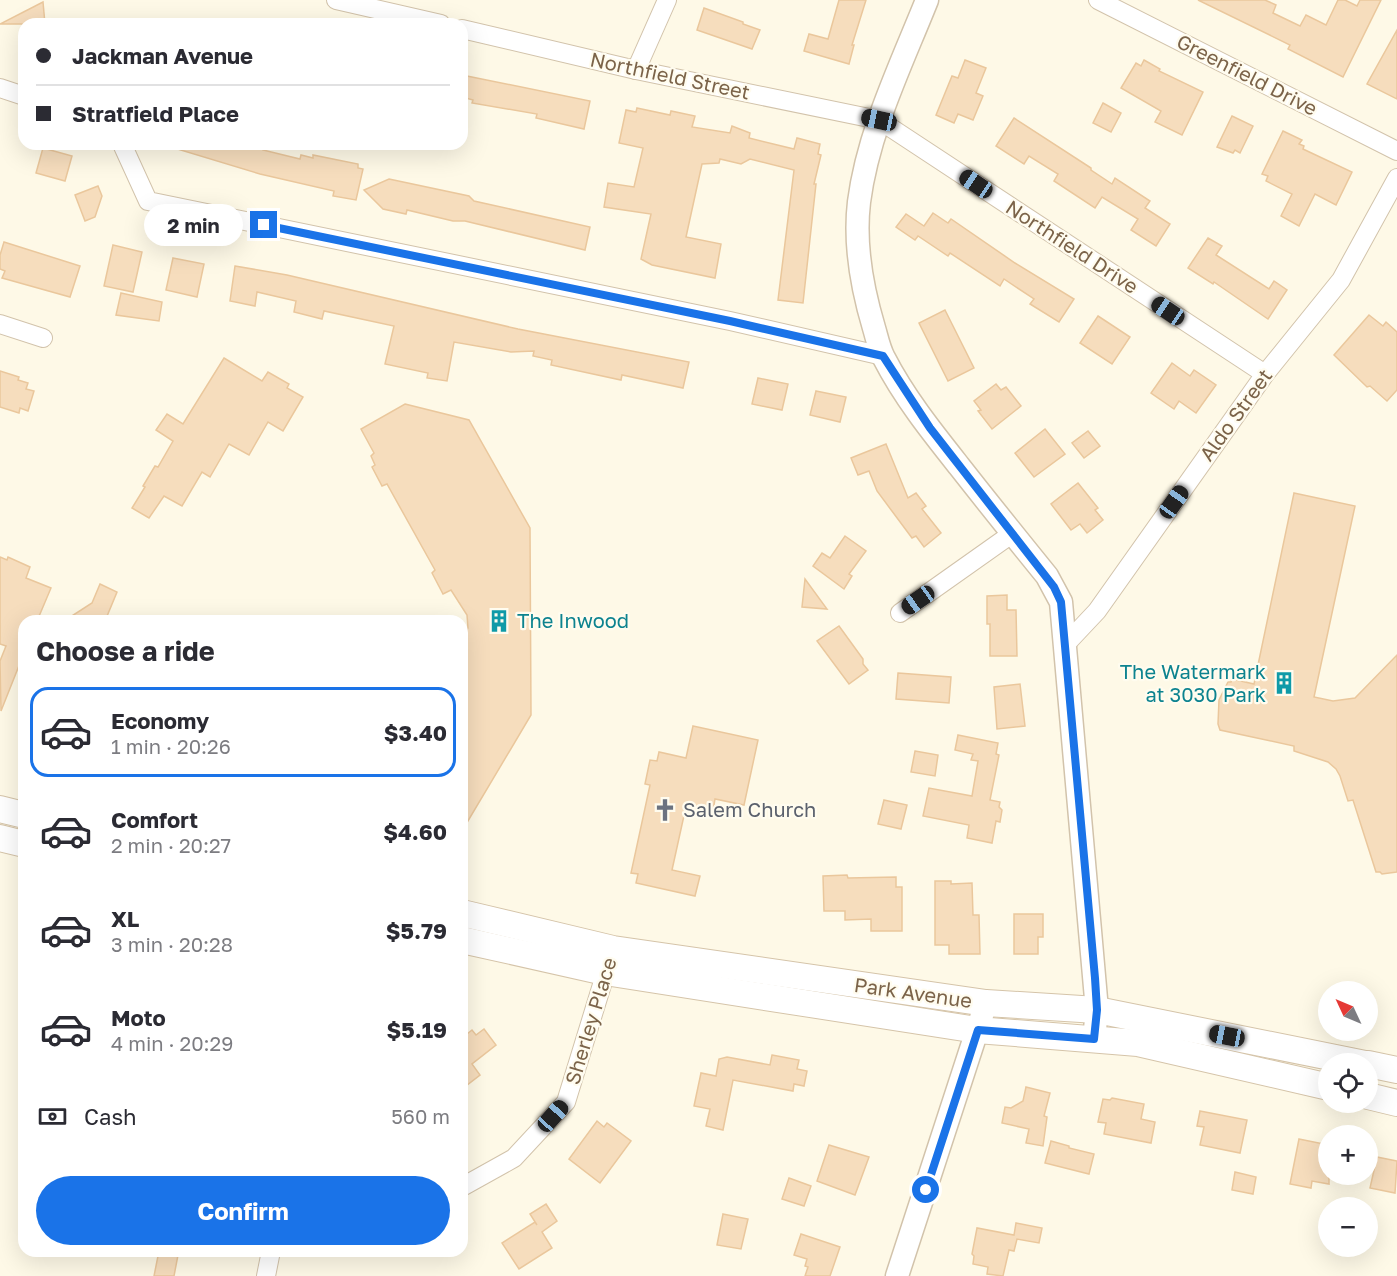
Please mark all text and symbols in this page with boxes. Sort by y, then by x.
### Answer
street label: Greenfield Drive [1173,28,1322,120]
text: Jackman Avenue [72,42,253,69]
street label: Northfield Street [588,46,752,104]
text: Stratfield Place [72,100,239,127]
car [860,107,898,133]
car [956,166,996,202]
street label: Northfield Drive [1002,194,1143,298]
callout: 2 min [144,204,243,246]
route end [250,211,277,238]
text: 2 min [167,213,220,237]
car [1148,293,1188,329]
street label: Aldo Street [1194,364,1277,465]
car [1156,482,1192,522]
car [898,582,938,618]
building icon: The Inwood [486,608,512,634]
place label: The Inwood [517,608,629,632]
text: Choose a ride [36,635,215,667]
place label: The Watermark at 3030 Park [1120,659,1266,706]
building icon: The Watermark at 3030 Park [1271,670,1297,696]
icon: car [39,705,93,759]
text: Economy [111,707,209,734]
text: $3.40 [384,719,447,746]
text: 1 min · 20:26 [111,734,231,758]
church icon: Salem Church [652,797,678,823]
place label: Salem Church [683,797,816,821]
icon: car [39,804,93,858]
text: Comfort [111,806,198,833]
text: $4.60 [383,818,447,845]
text: 2 min · 20:27 [111,833,231,857]
icon: car [39,903,93,957]
text: XL [111,905,139,932]
text: $5.79 [386,917,447,944]
text: 3 min · 20:28 [111,932,233,956]
street label: Sherley Place [559,954,621,1087]
street label: Park Avenue [853,972,974,1012]
north arrow [1318,981,1378,1041]
map controls [1318,981,1378,1257]
icon: car [39,1002,93,1056]
text: Moto [111,1004,166,1031]
text: $5.19 [386,1016,447,1043]
car [1208,1024,1246,1048]
text: 4 min · 20:29 [111,1031,233,1055]
button: locate [1318,1053,1378,1113]
car [534,1097,572,1135]
icon: cash [36,1100,69,1133]
text: Cash [84,1103,137,1130]
text: 560 m [391,1104,450,1128]
button: + [1318,1125,1378,1185]
button: Confirm [36,1176,450,1245]
route start [912,1176,939,1203]
button: − [1318,1197,1378,1257]

